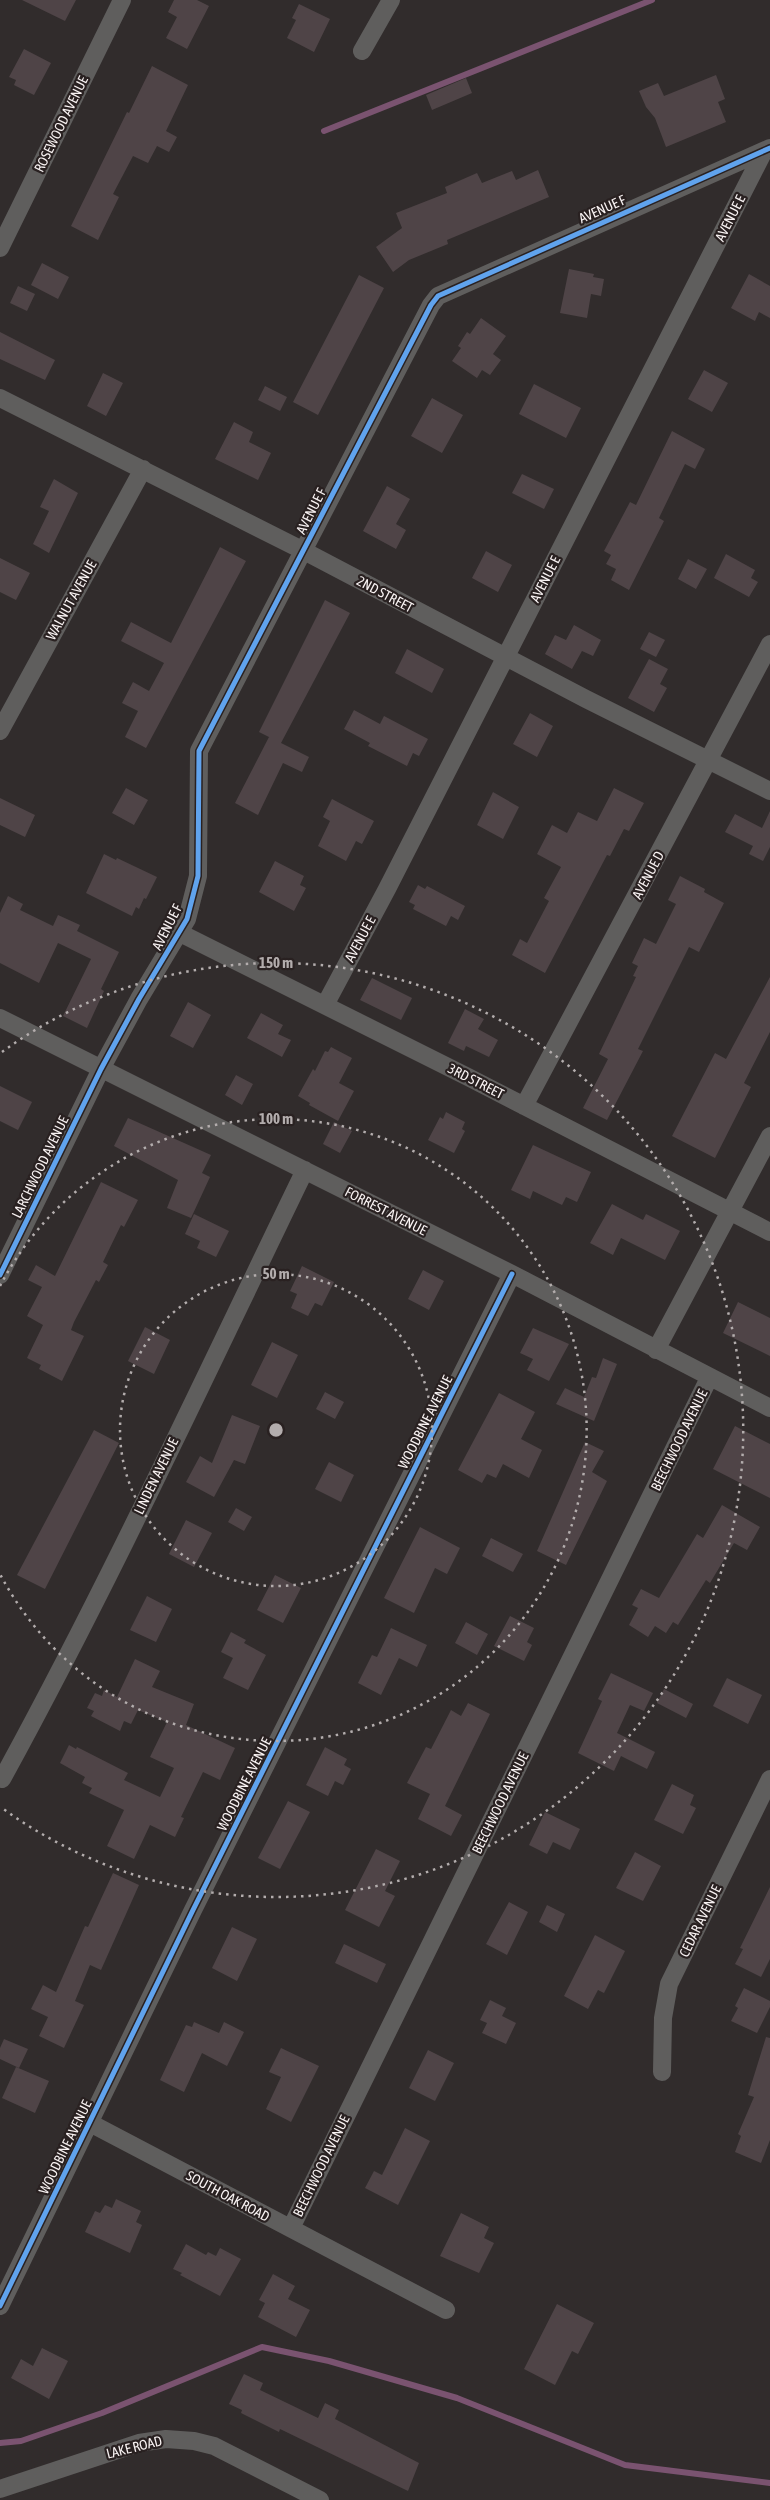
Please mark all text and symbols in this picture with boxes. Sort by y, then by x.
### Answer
street label: ROSEWOOD AVENUE [31,73,91,175]
street label: AVENUE F [576,191,628,226]
street label: AVENUE E [712,192,748,244]
street label: AVENUE F [293,485,330,537]
street label: AVENUE E [527,553,563,605]
street label: WALNUT AVENUE [43,557,99,643]
street label: 2ND STREET [354,572,416,616]
street label: AVENUE D [629,848,667,902]
street label: AVENUE F [149,901,186,953]
street label: AVENUE E [341,913,379,965]
text: 150 m [259,954,293,971]
street label: 3RD STREET [445,1060,507,1102]
text: 100 m [259,1110,293,1127]
street label: LARCHWOOD AVENUE [8,1113,72,1221]
street label: FORREST AVENUE [342,1184,430,1238]
text: 50 m [263,1265,290,1282]
street label: WOODBINE AVENUE [395,1373,455,1471]
street label: BEECHWOOD AVENUE [647,1387,711,1493]
centre of rings [267,1421,285,1439]
street label: LINDEN AVENUE [131,1435,181,1517]
street label: WOODBINE AVENUE [214,1735,274,1833]
street label: BEECHWOOD AVENUE [468,1750,532,1856]
street label: CEDAR AVENUE [676,1883,724,1959]
street label: WOODBINE AVENUE [35,2097,95,2197]
street label: BEECHWOOD AVENUE [289,2113,353,2219]
street label: SOUTH OAK ROAD [184,2167,273,2225]
street label: LAKE ROAD [105,2432,164,2462]

